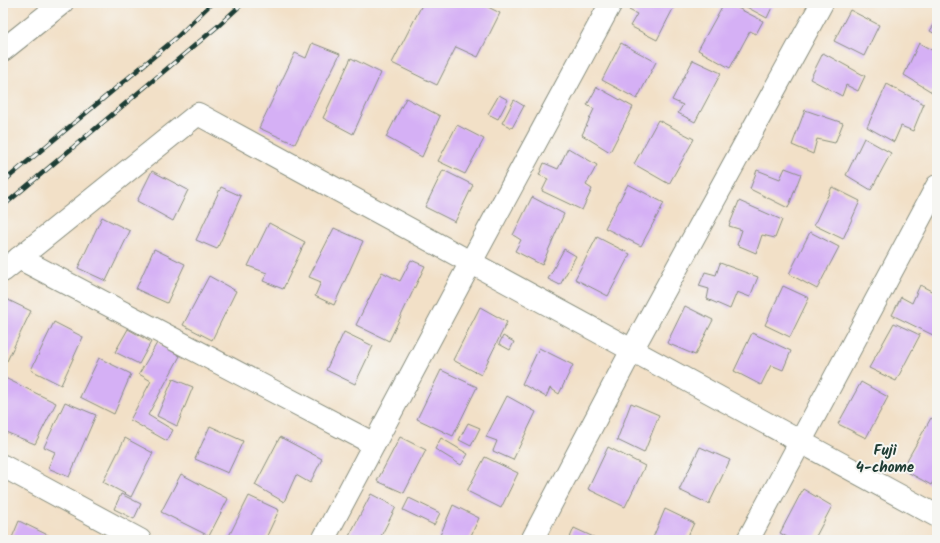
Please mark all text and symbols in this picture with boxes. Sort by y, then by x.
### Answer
district label: Fuji 4-chome [856,439,915,480]

